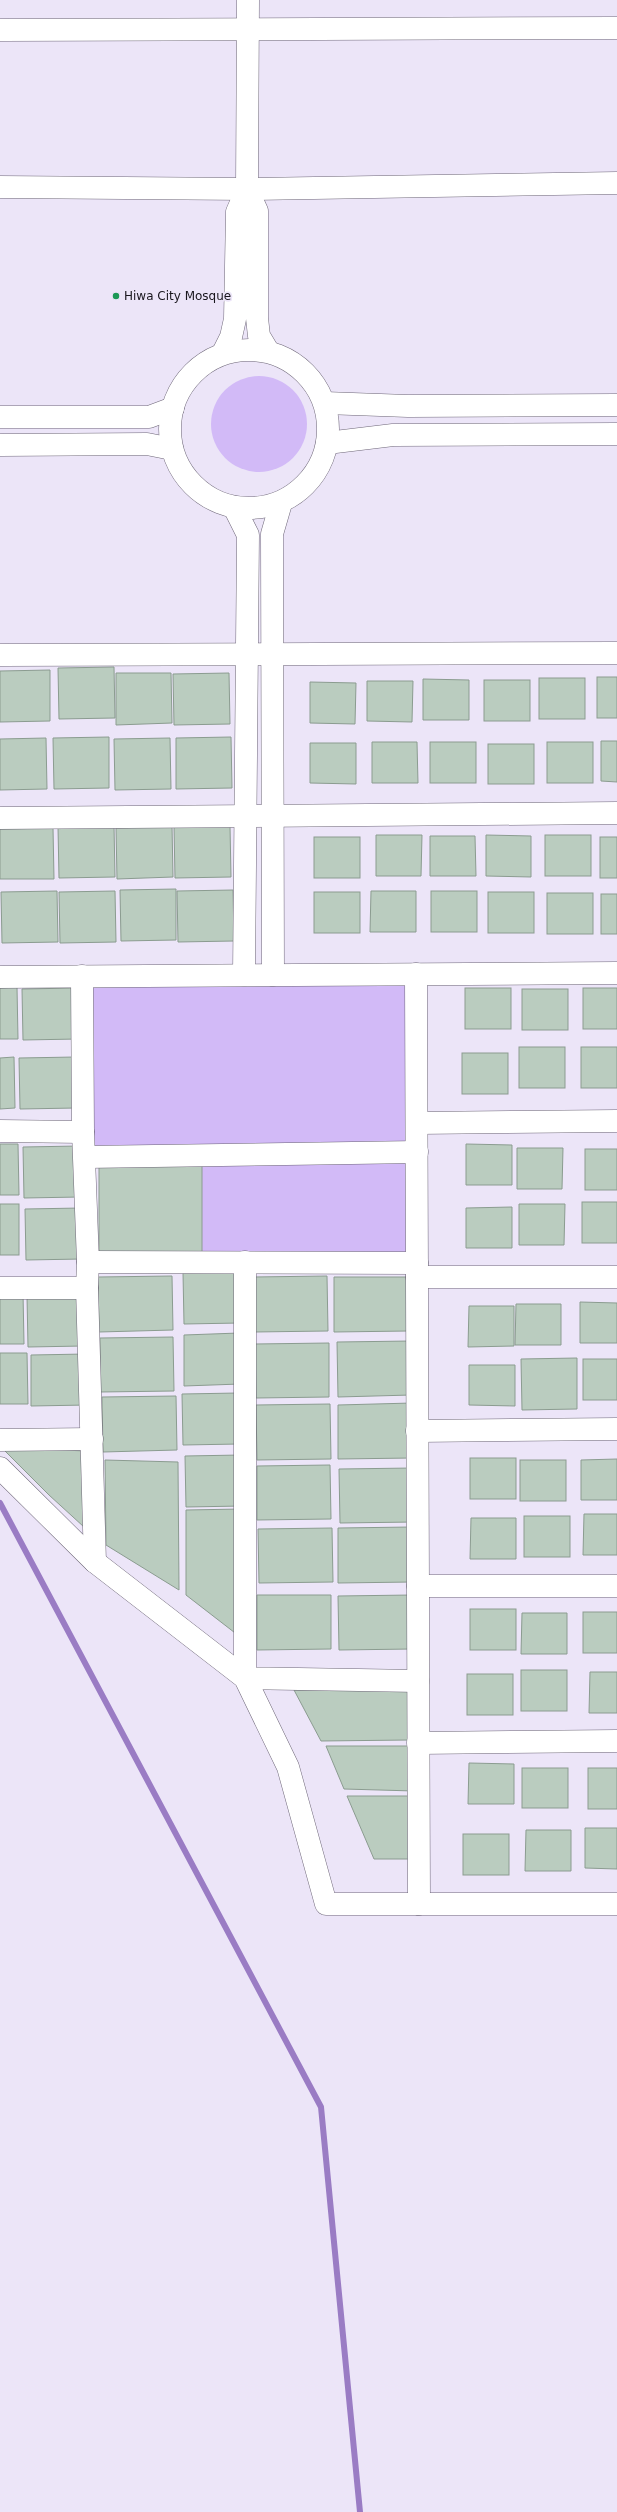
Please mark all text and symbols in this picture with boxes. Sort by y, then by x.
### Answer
place label: Hiwa City Mosque [124,289,231,303]
marker: Hiwa City Mosque [111,291,121,301]

